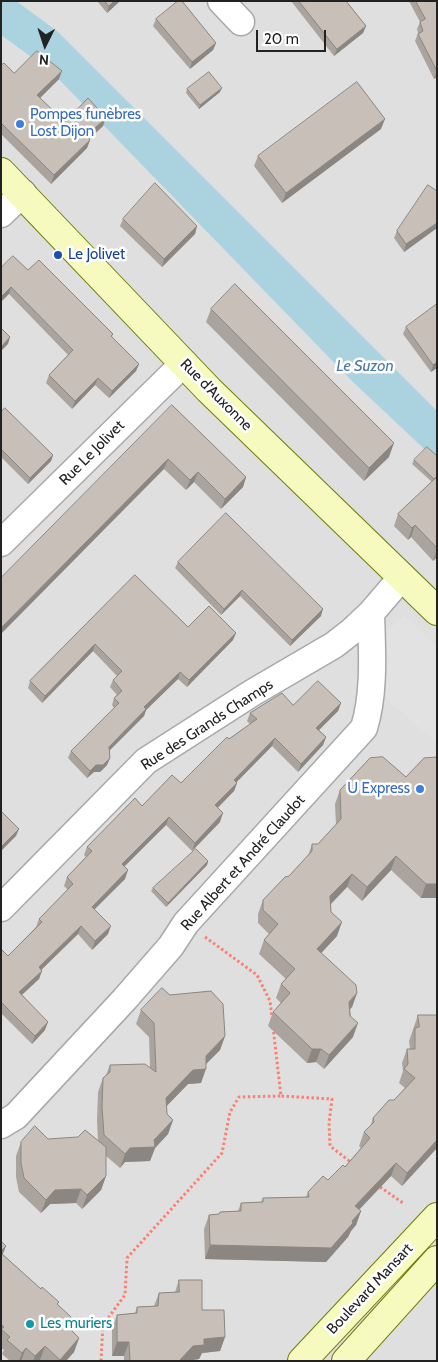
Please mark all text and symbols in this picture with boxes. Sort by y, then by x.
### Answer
north arrow [20,20,70,70]
scale bar [258,20,328,52]
text: 20 m [264,30,299,48]
text: N [38,51,50,69]
place label: Pompes funèbres Lost Dijon [30,106,141,141]
marker: Pompes funèbres Lost Dijon [14,118,26,130]
place label: Le Jolivet [68,246,125,264]
marker: Le Jolivet [52,249,64,261]
street label: Rue d'Auxonne [176,355,256,435]
water label: Le Suzon [336,356,394,376]
street label: Rue Le Jolivet [56,417,128,489]
street label: Rue des Grands Champs [138,676,276,774]
place label: U Express [347,780,410,798]
marker: U Express [414,783,426,795]
street label: Rue Albert et André Claudot [177,791,309,935]
street label: Boulevard Mansart [323,1240,417,1338]
place label: Les muriers [40,1315,112,1333]
marker: Les muriers [24,1318,36,1330]

